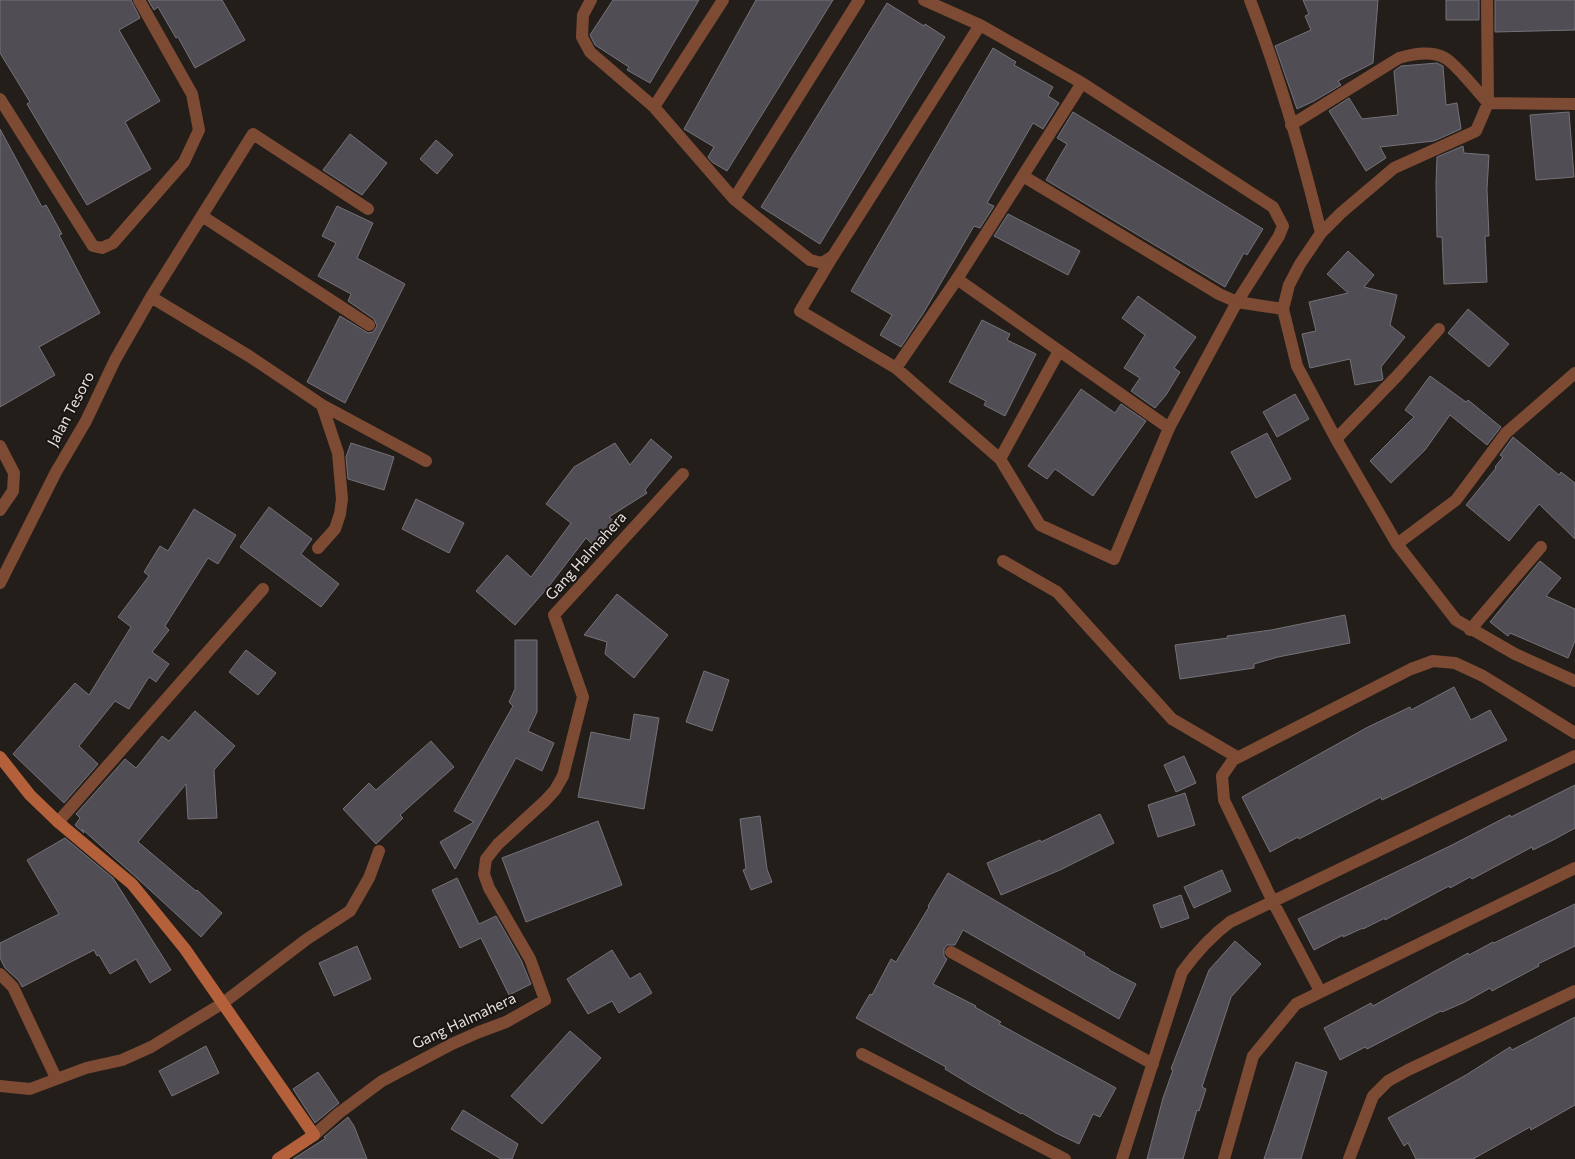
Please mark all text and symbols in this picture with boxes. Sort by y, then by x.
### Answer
street label: Jalan Tesoro [43,368,97,449]
street label: Gang Halmahera [541,508,630,603]
street label: Gang Halmahera [409,988,518,1052]

